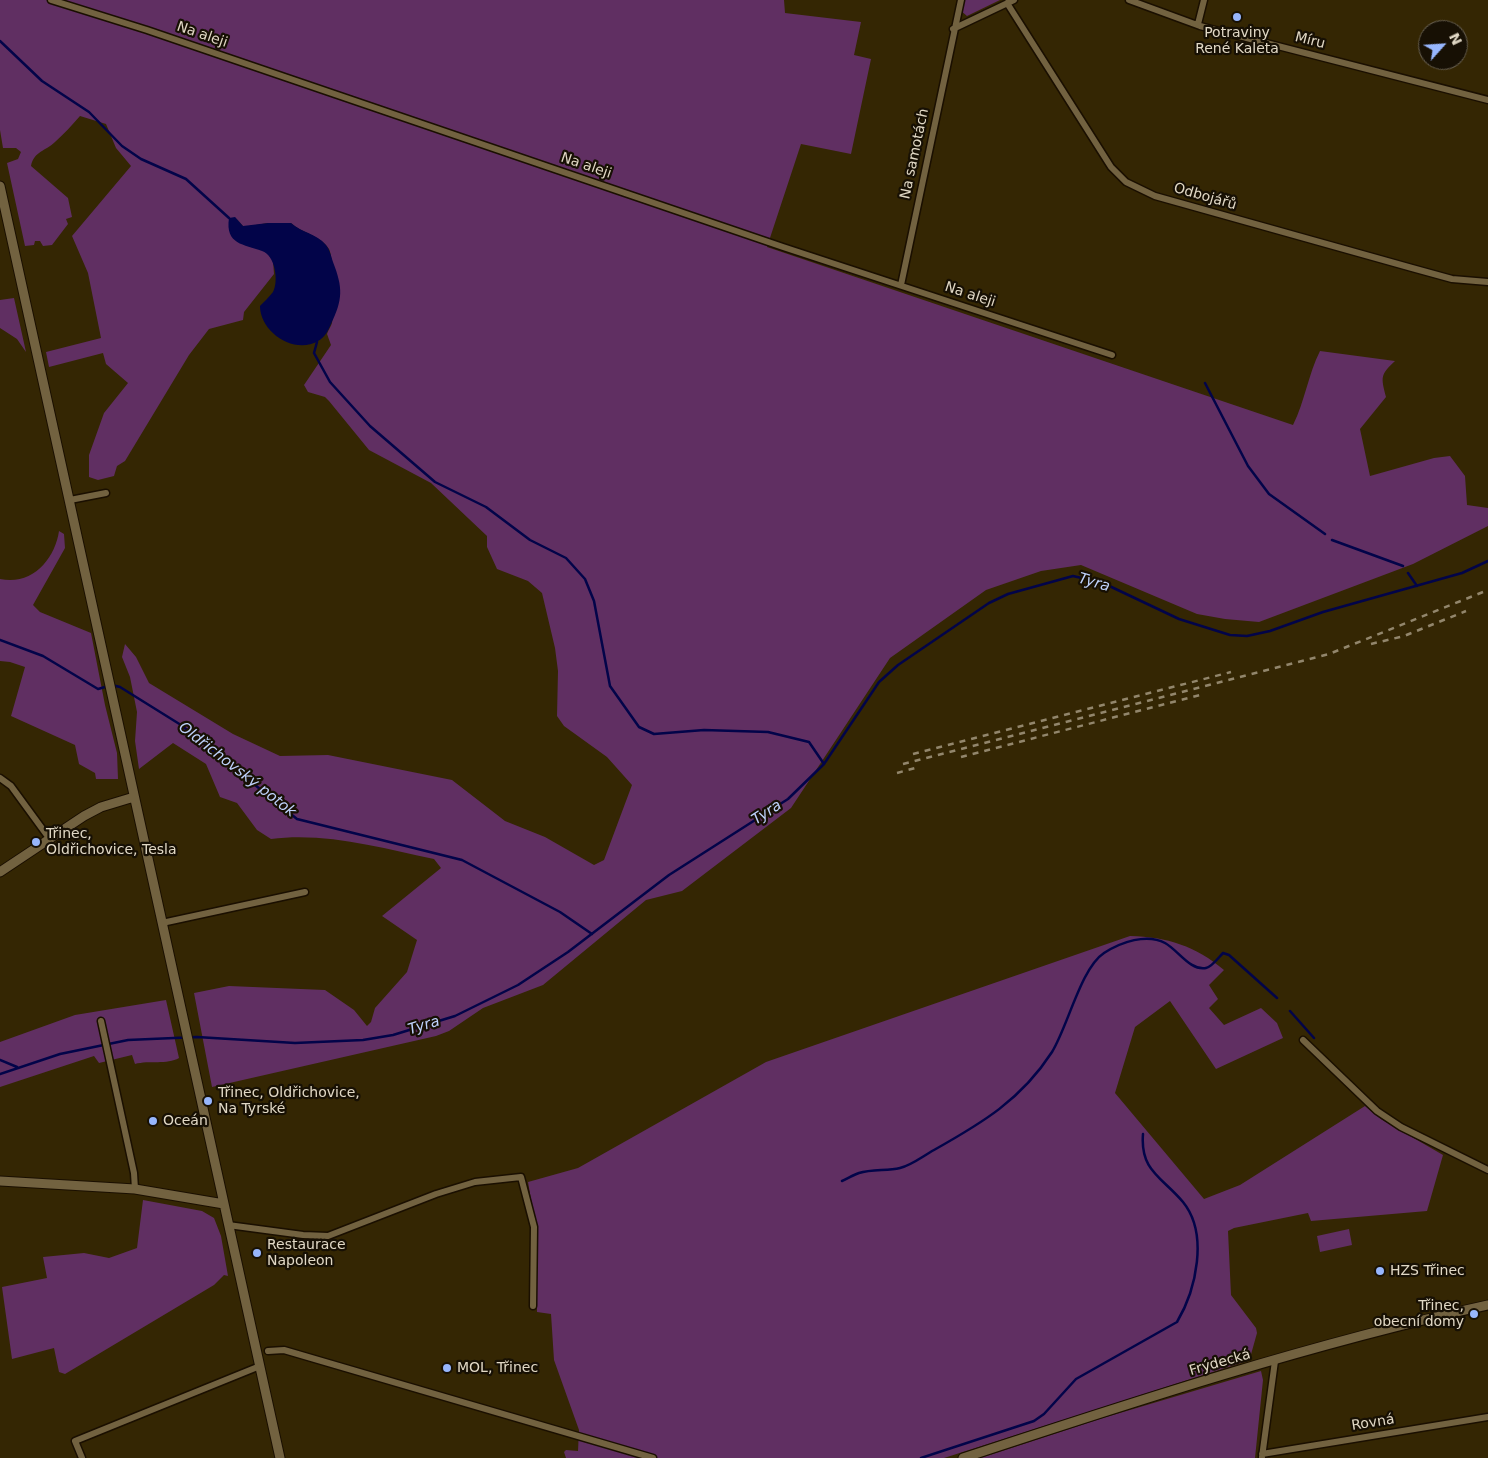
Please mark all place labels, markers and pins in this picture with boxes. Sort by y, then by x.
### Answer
marker: Potraviny René Kaleta [1231,11,1243,23]
place label: Potraviny René Kaleta [1195,25,1279,58]
place label: Třinec, Oldřichovice, Tesla [46,826,177,859]
marker: Třinec, Oldřichovice, Tesla [30,836,42,848]
place label: Třinec, Oldřichovice, Na Tyrské [218,1085,360,1118]
marker: Třinec, Oldřichovice, Na Tyrské [202,1095,214,1107]
place label: Oceán [163,1113,208,1129]
marker: Oceán [147,1115,159,1127]
place label: Restaurace Napoleon [267,1237,346,1270]
marker: Restaurace Napoleon [251,1247,263,1259]
place label: HZS Třinec [1390,1263,1465,1279]
marker: HZS Třinec [1374,1265,1386,1277]
place label: Třinec, obecní domy [1374,1298,1464,1330]
marker: Třinec, obecní domy [1468,1308,1480,1320]
place label: MOL, Třinec [457,1360,538,1376]
marker: MOL, Třinec [441,1362,453,1374]

